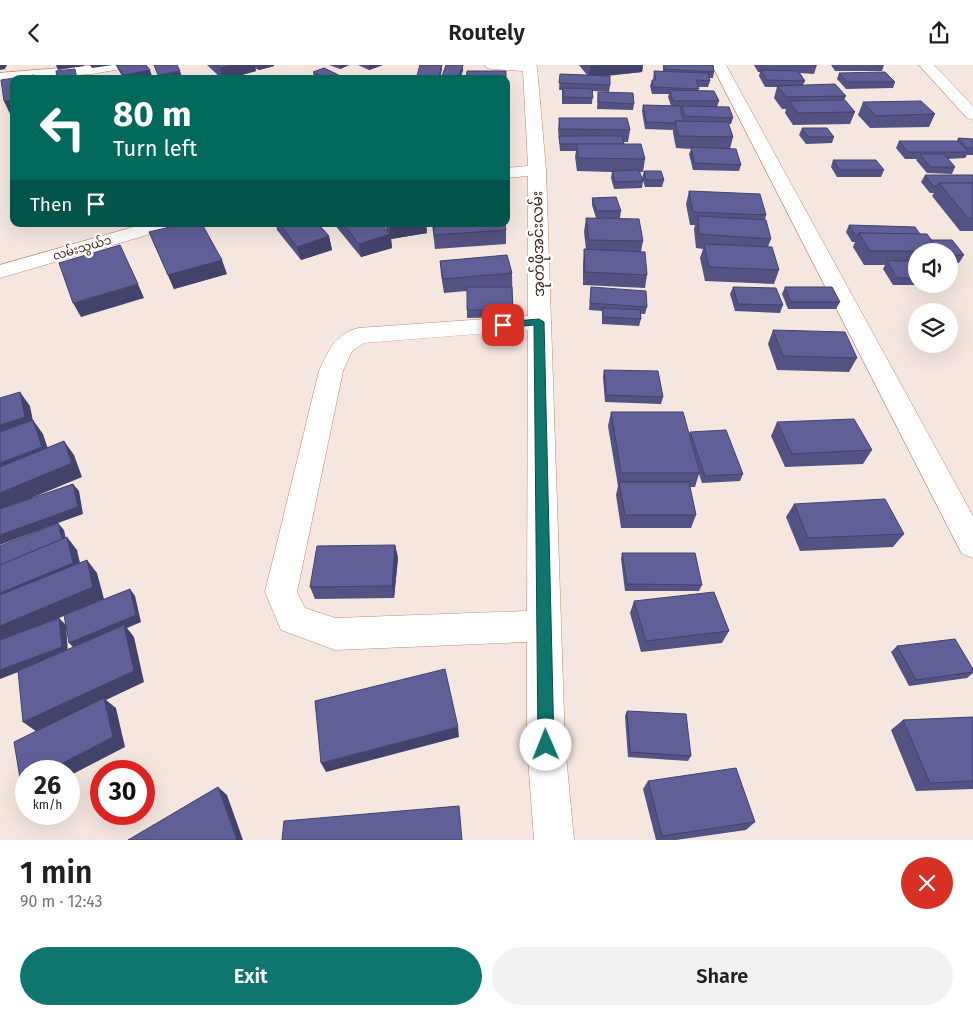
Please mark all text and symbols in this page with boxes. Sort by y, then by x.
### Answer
icon: back [20,19,48,47]
text: Routely [448,19,525,46]
icon: share [925,19,953,47]
text: 80 m [113,93,192,135]
icon: left [30,95,95,160]
text: Turn left [113,135,197,162]
icon: arrive [82,190,110,218]
street label: အုတ်ဖိုအင်းလမ်း [527,191,551,297]
text: Then [30,193,72,216]
street label: လမ်းသွယ်၁ [51,231,114,266]
map controls [908,243,958,353]
button: sound [908,243,958,293]
button: layers [908,303,958,353]
pin [482,304,524,346]
icon: arrive [489,311,517,339]
position arrow [519,718,571,770]
speed limit sign: 30 [90,760,155,825]
text: 26 [34,771,61,801]
text: km/h [33,798,62,812]
text: 1 min [20,855,92,891]
button: close [901,857,953,909]
text: 90 m · 12:43 [20,892,102,911]
button: Exit [20,947,482,1005]
button: Share [492,947,953,1005]

